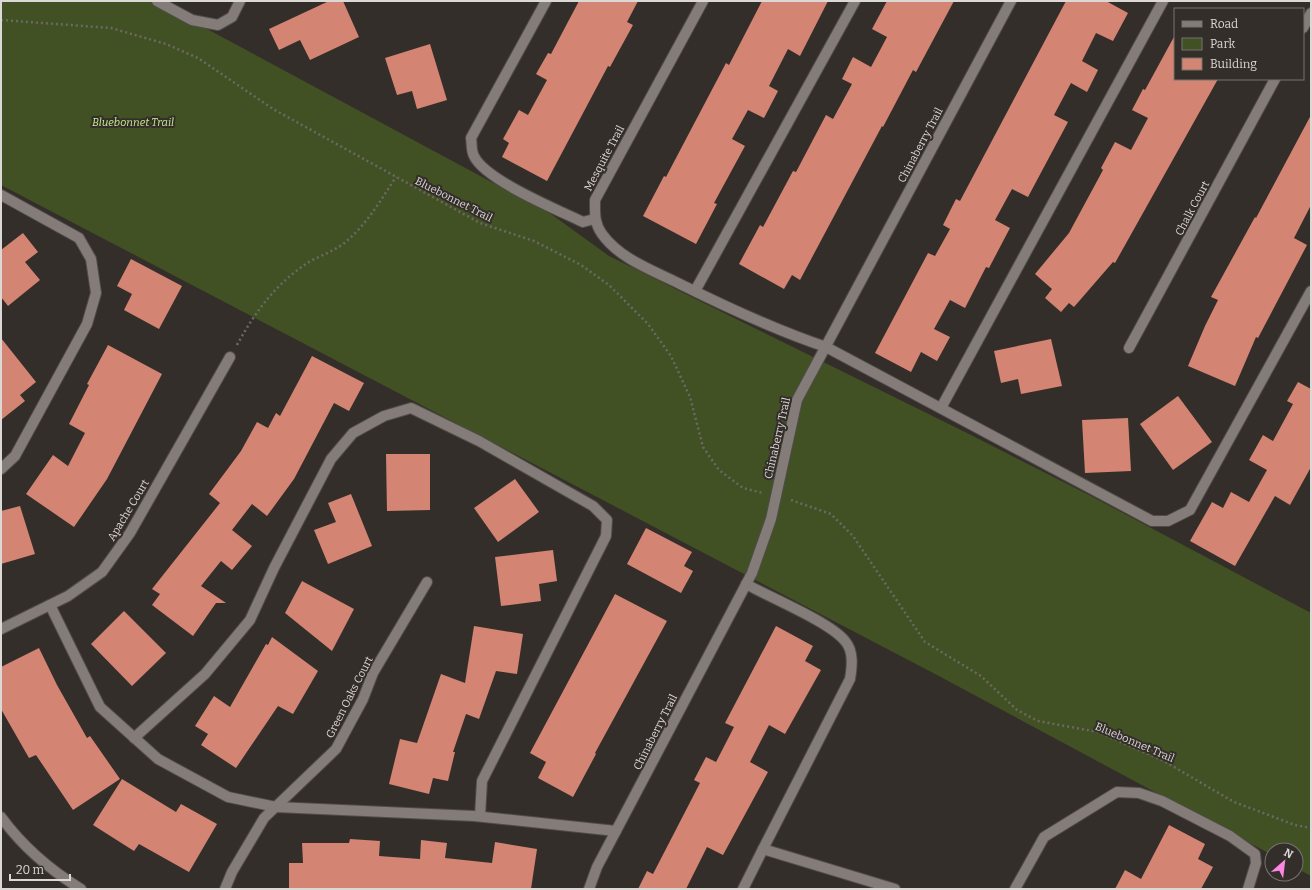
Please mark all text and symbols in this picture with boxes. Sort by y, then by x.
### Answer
legend [1174,8,1304,80]
text: Road [1210,17,1238,31]
text: Park [1210,37,1236,51]
text: Building [1210,57,1257,71]
street label: Chinaberry Trail [895,105,946,185]
park label: Bluebonnet Trail [92,116,174,129]
street label: Mesquite Trail [582,123,627,193]
street label: Bluebonnet Trail [413,174,495,225]
street label: Chalk Court [1173,179,1212,238]
street label: Chinaberry Trail [762,396,793,480]
street label: Apache Court [105,477,152,543]
street label: Green Oaks Court [323,654,376,740]
street label: Chinaberry Trail [631,692,680,772]
street label: Bluebonnet Trail [1093,720,1176,765]
north arrow [1264,842,1304,882]
text: N [1282,846,1296,862]
scale bar [10,856,70,882]
text: 20 m [16,863,45,877]

